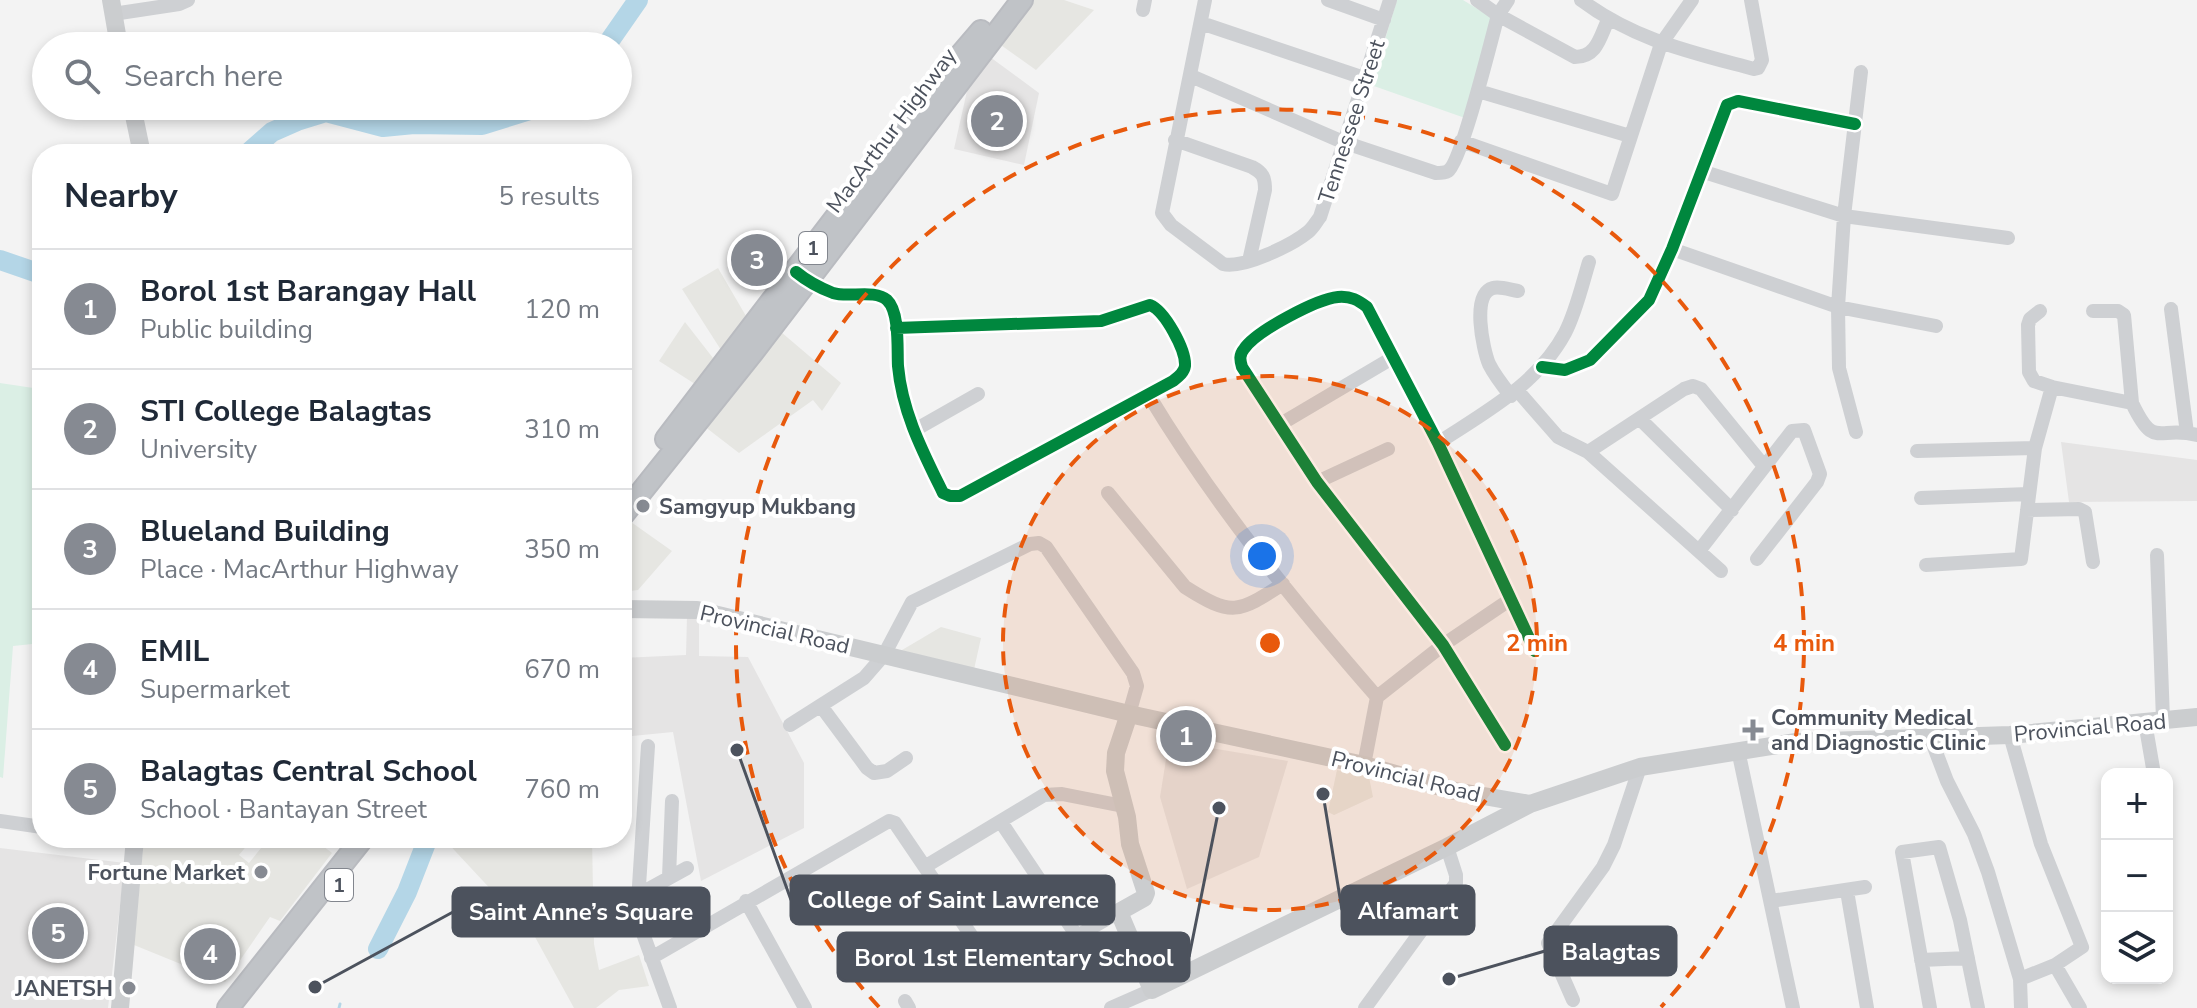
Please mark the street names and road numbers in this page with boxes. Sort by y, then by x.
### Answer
street label: Tennessee Street [1311,35,1393,207]
street label: MacArthur Highway [820,41,964,219]
road number: 1 [799,232,827,264]
street label: Provincial Road [697,598,853,662]
street label: Provincial Road [2013,706,2167,750]
street label: Provincial Road [1328,744,1483,810]
road number: 1 [325,869,353,901]

